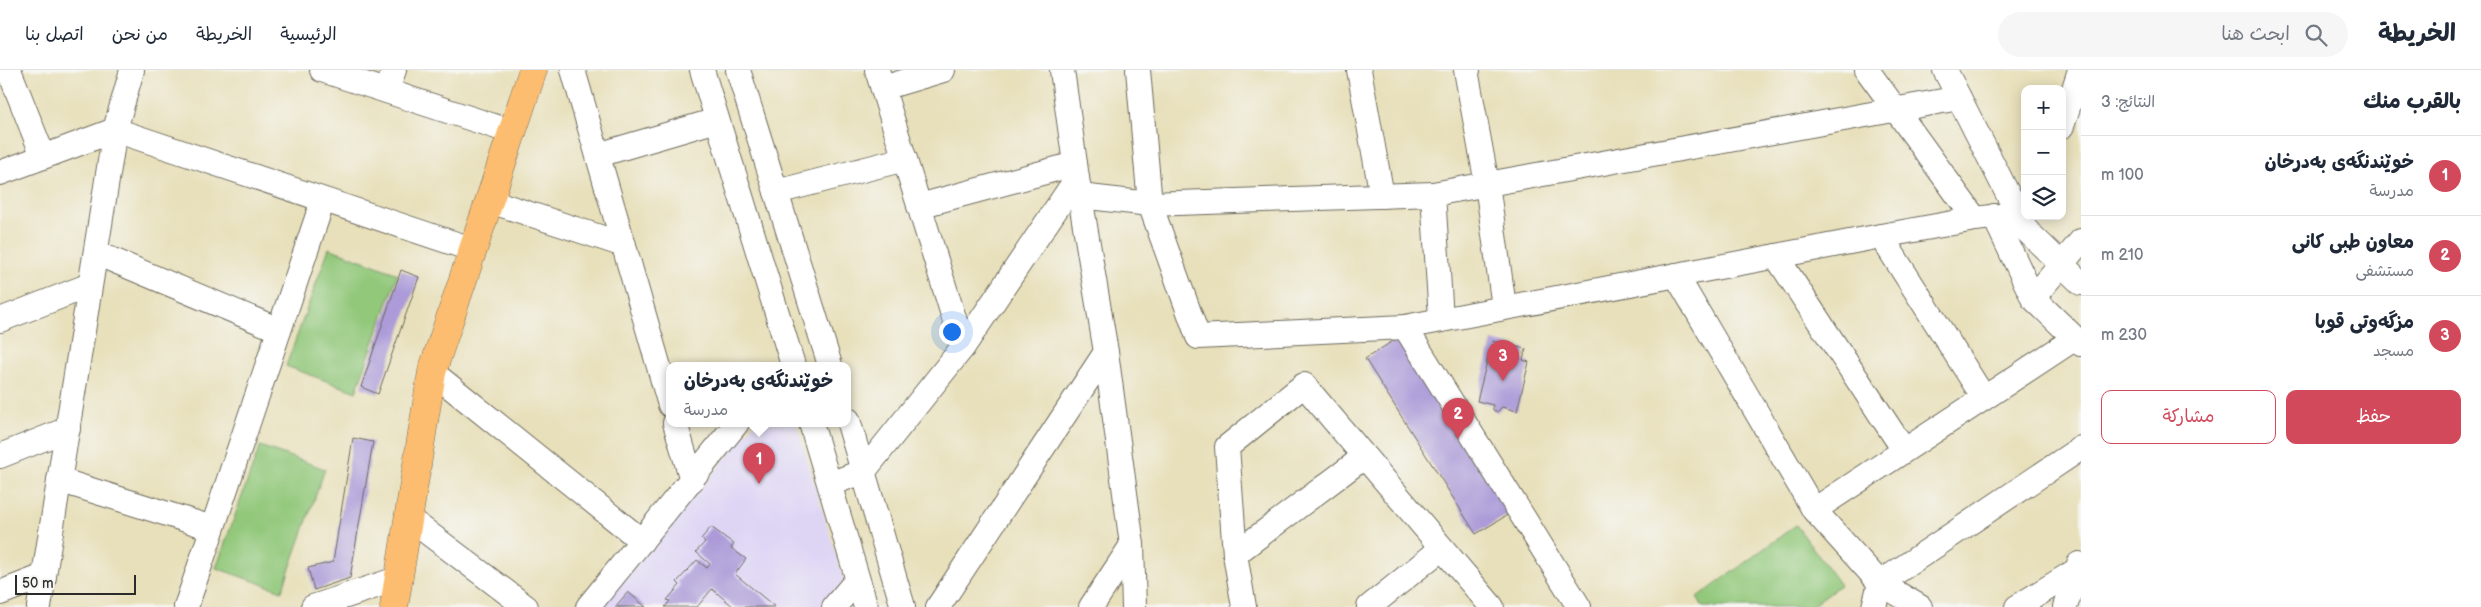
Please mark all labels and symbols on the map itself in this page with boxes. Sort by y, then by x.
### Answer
your location [939,319,965,345]
pin: 3 [1487,340,1519,381]
pin: 2 [1442,398,1474,439]
pin: 1 [743,443,775,484]
scale bar [15,572,136,595]

